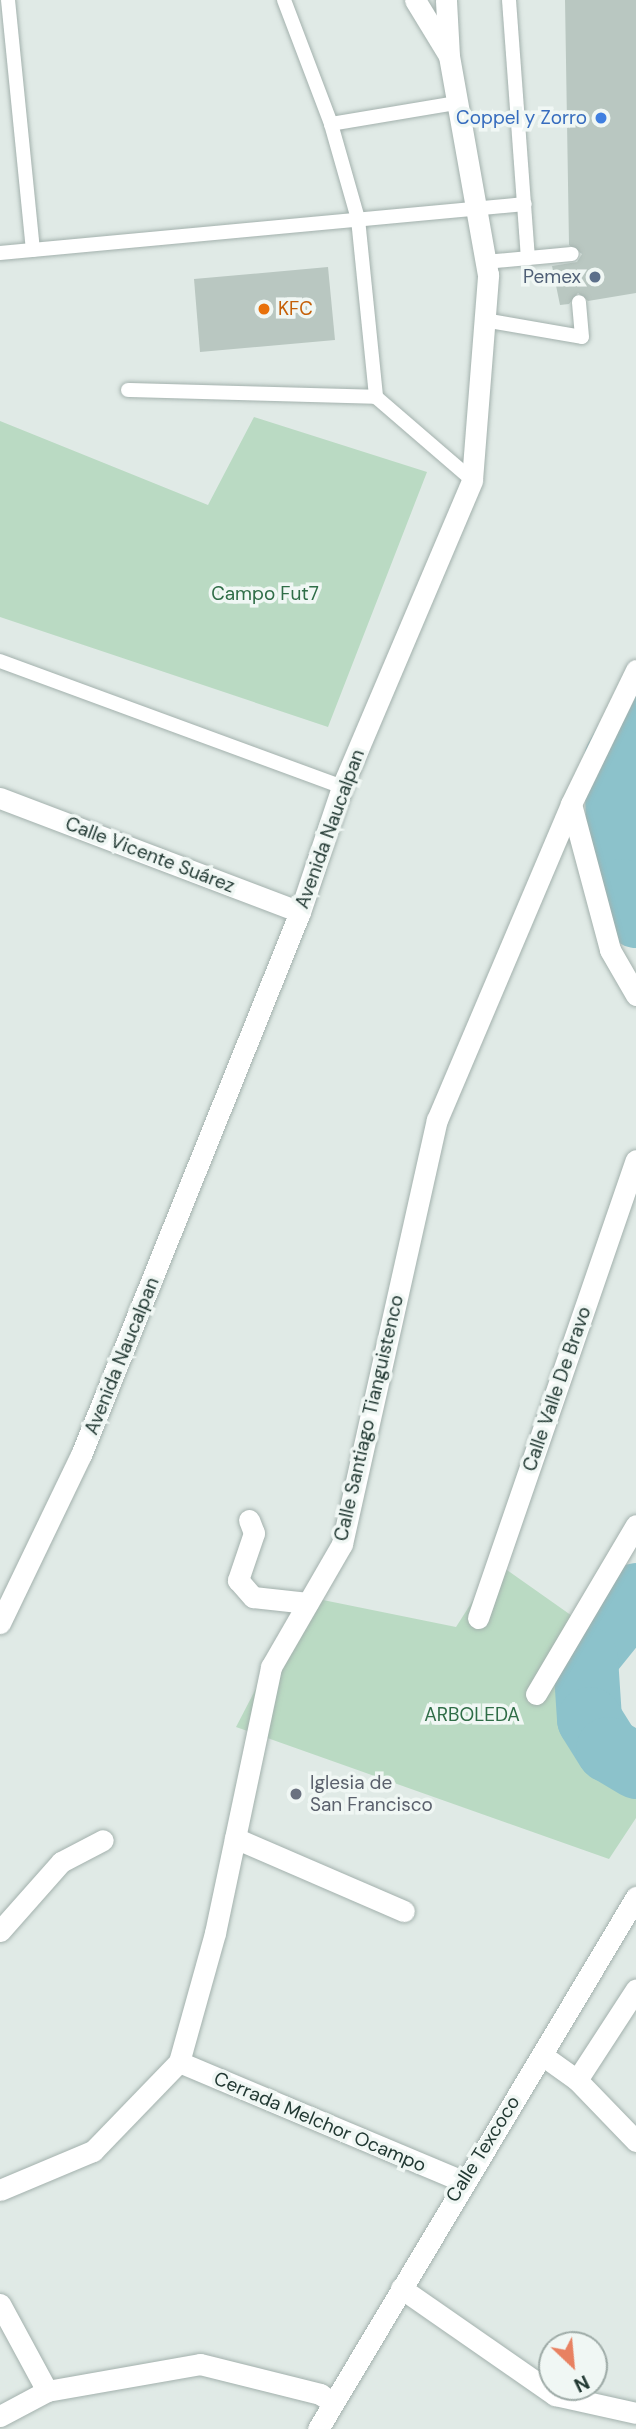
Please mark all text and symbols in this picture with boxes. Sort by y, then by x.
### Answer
place label: Coppel y Zorro [456,107,587,129]
marker: Coppel y Zorro [593,110,609,126]
place label: Pemex [523,266,581,288]
marker: Pemex [587,269,603,285]
place label: KFC [278,298,313,320]
marker: KFC [256,301,272,317]
park label: Campo Fut7 [211,583,319,605]
street label: Avenida Naucalpan [291,746,369,912]
street label: Calle Vicente Suárez [62,812,238,898]
street label: Avenida Naucalpan [80,1274,164,1438]
street label: Calle Santiago Tianguistenco [330,1293,408,1543]
street label: Calle Valle De Bravo [518,1304,596,1474]
park label: ARBOLEDA [424,1704,520,1726]
place label: Iglesia de San Francisco [310,1772,433,1816]
marker: Iglesia de San Francisco [288,1786,304,1802]
street label: Cerrada Melchor Ocampo [210,2067,430,2177]
street label: Calle Texcoco [441,2092,525,2206]
north arrow [538,2331,608,2401]
text: N [570,2369,593,2398]

